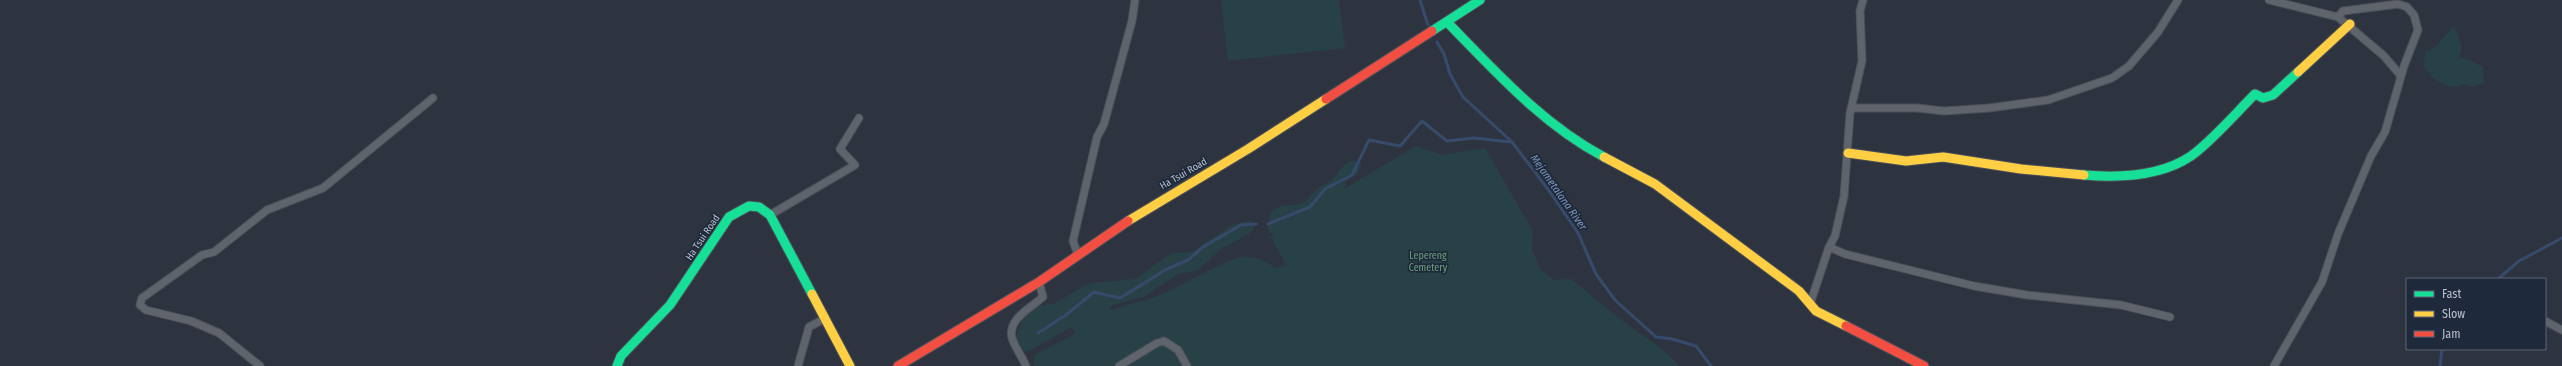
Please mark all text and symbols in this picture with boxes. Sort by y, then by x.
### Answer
water label: Mejametalana River [1528,152,1590,234]
street label: Ha Tsui Road [1158,156,1209,192]
street label: Ha Tsui Road [683,212,722,263]
park label: Lepereng Cemetery [1409,250,1448,274]
legend [2406,278,2546,350]
text: Fast [2442,287,2461,301]
text: Slow [2442,307,2465,321]
text: Jam [2442,327,2460,341]

